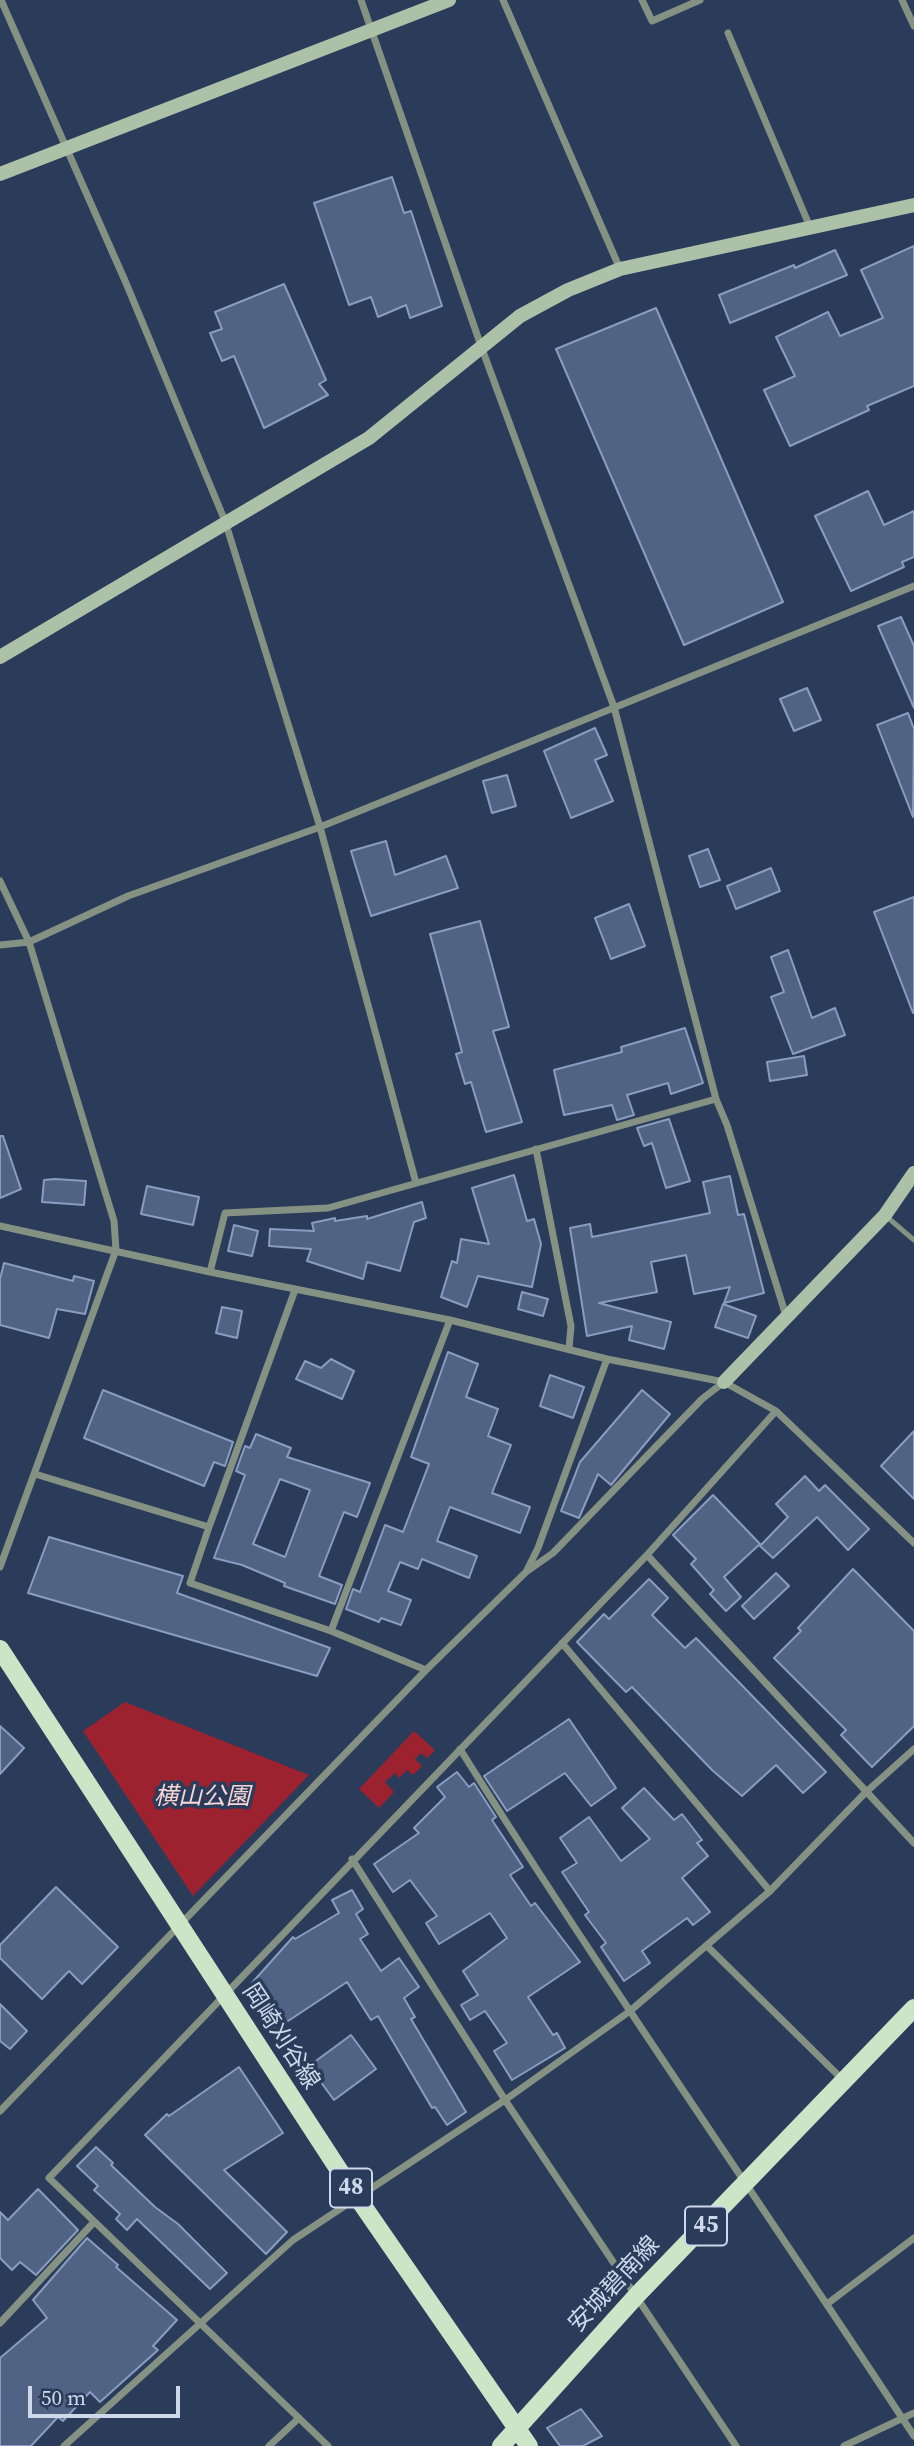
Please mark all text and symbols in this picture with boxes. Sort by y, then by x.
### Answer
park label: 横山公園 [154,1784,250,1812]
street label: 岡崎刈谷線 [235,1979,325,2095]
road number: 48 [330,2168,372,2208]
road number: 45 [685,2206,727,2246]
street label: 安城碧南線 [564,2231,666,2339]
scale bar [32,2372,184,2416]
text: 50 m [41,2383,86,2412]

